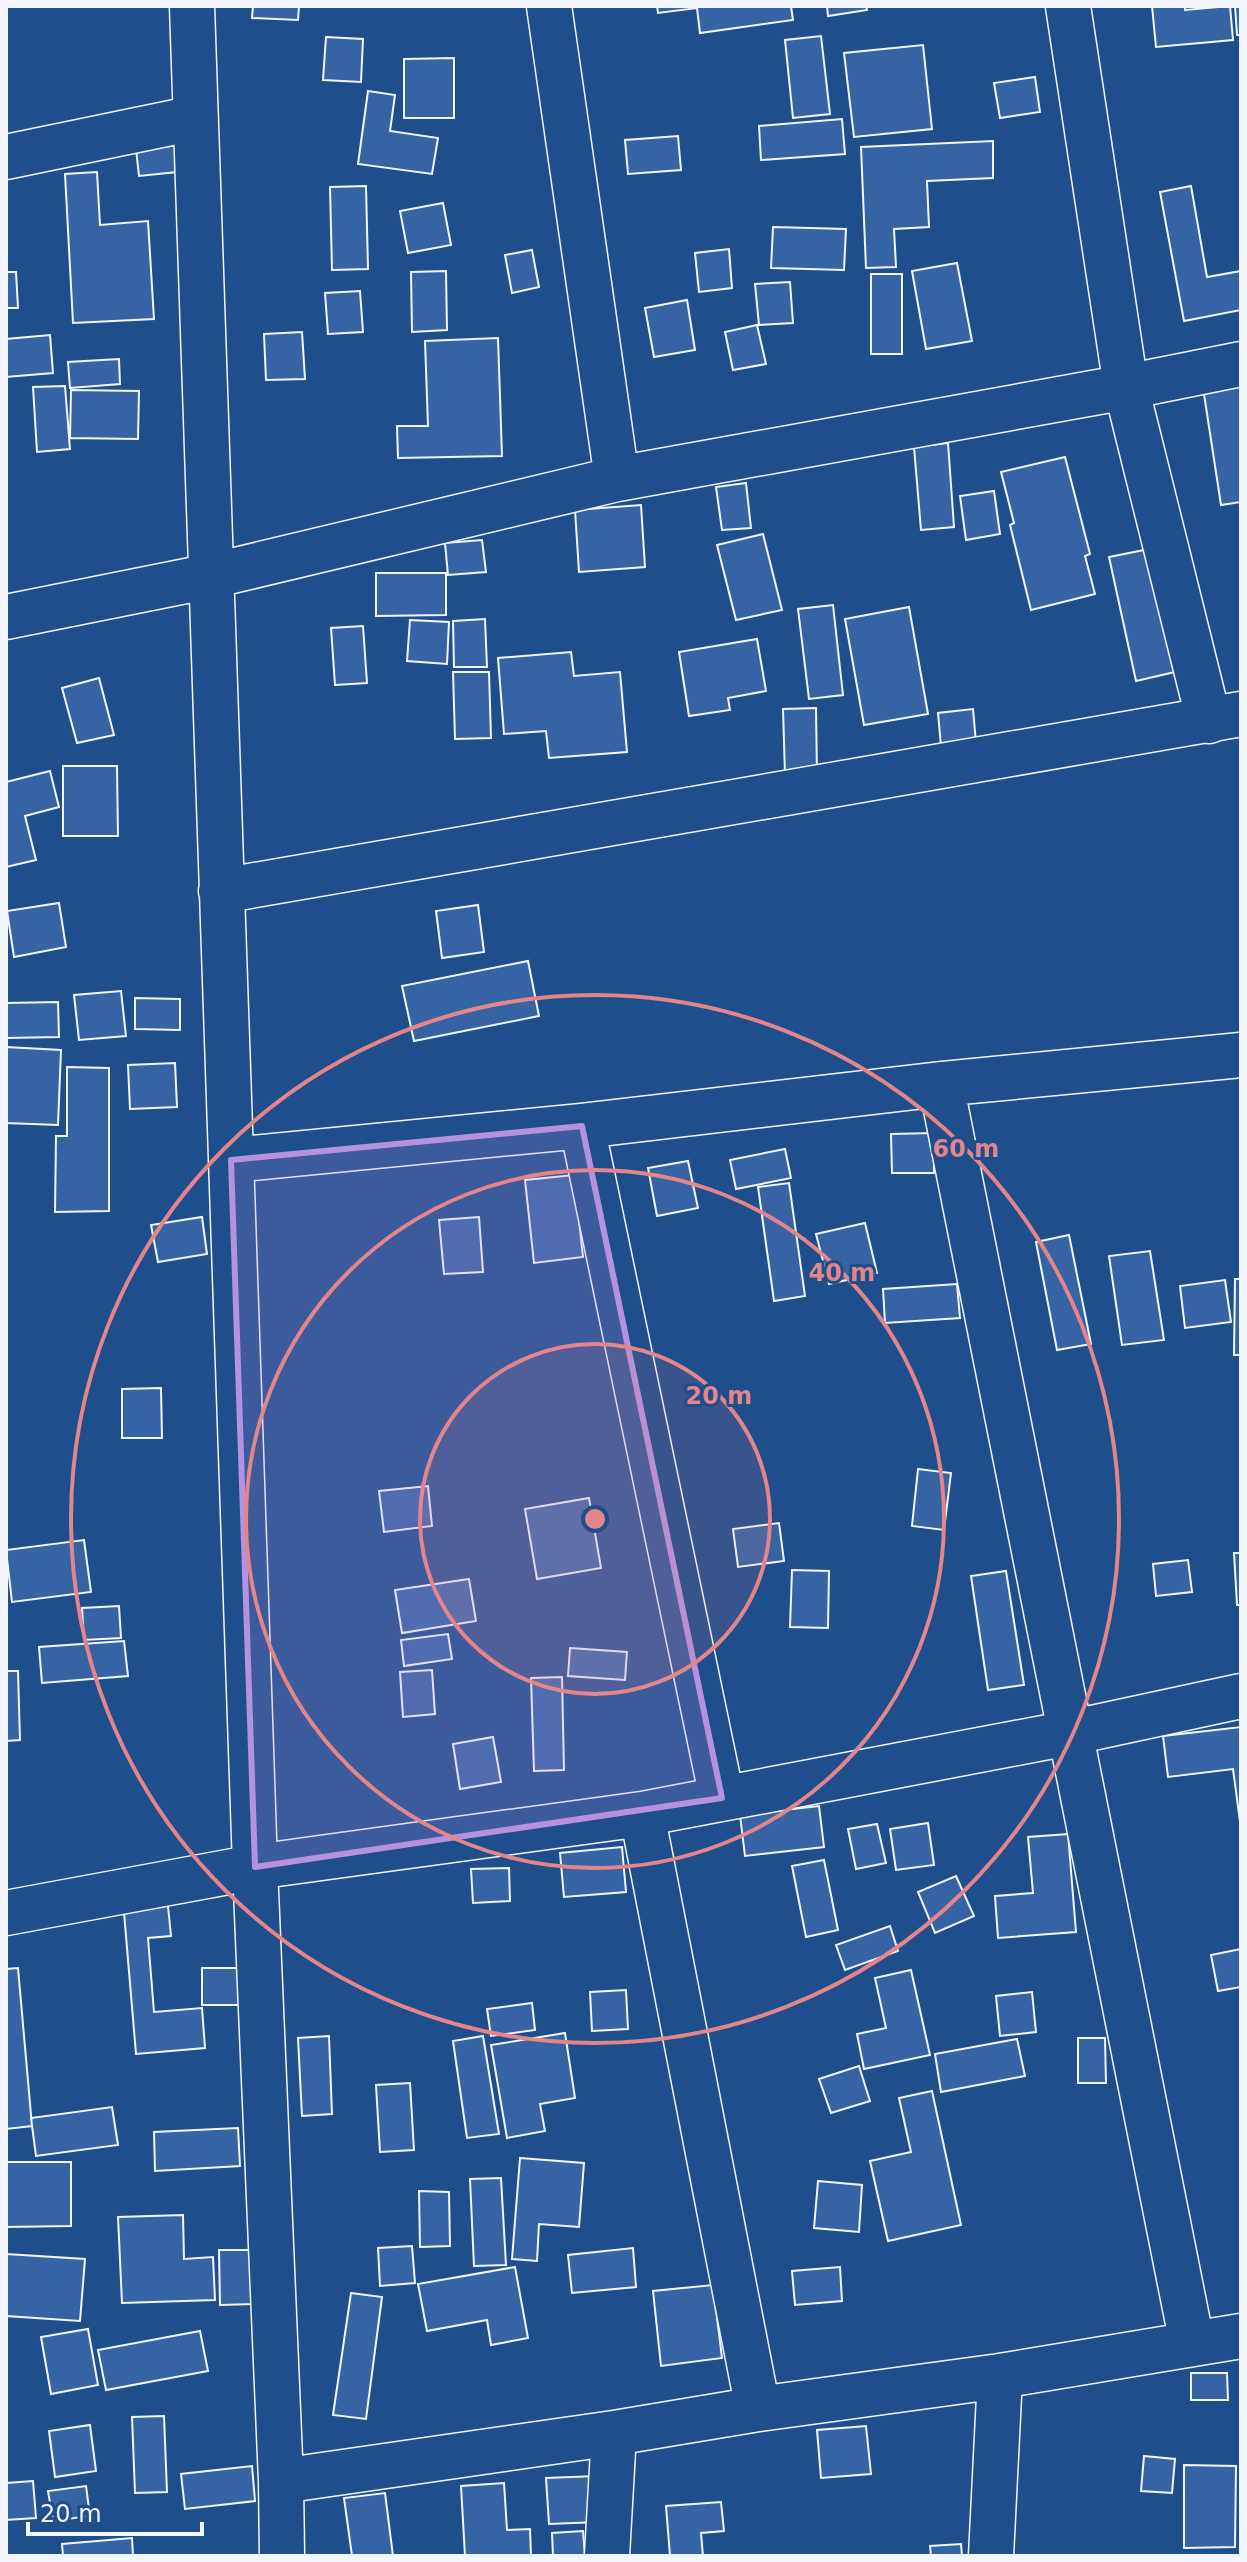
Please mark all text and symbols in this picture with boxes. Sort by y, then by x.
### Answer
text: 60 m [933,1135,999,1163]
text: 40 m [809,1259,875,1287]
text: 20 m [686,1382,752,1410]
centre of rings [581,1505,609,1533]
scale bar [28,2486,202,2536]
text: 20 m [40,2500,102,2528]

